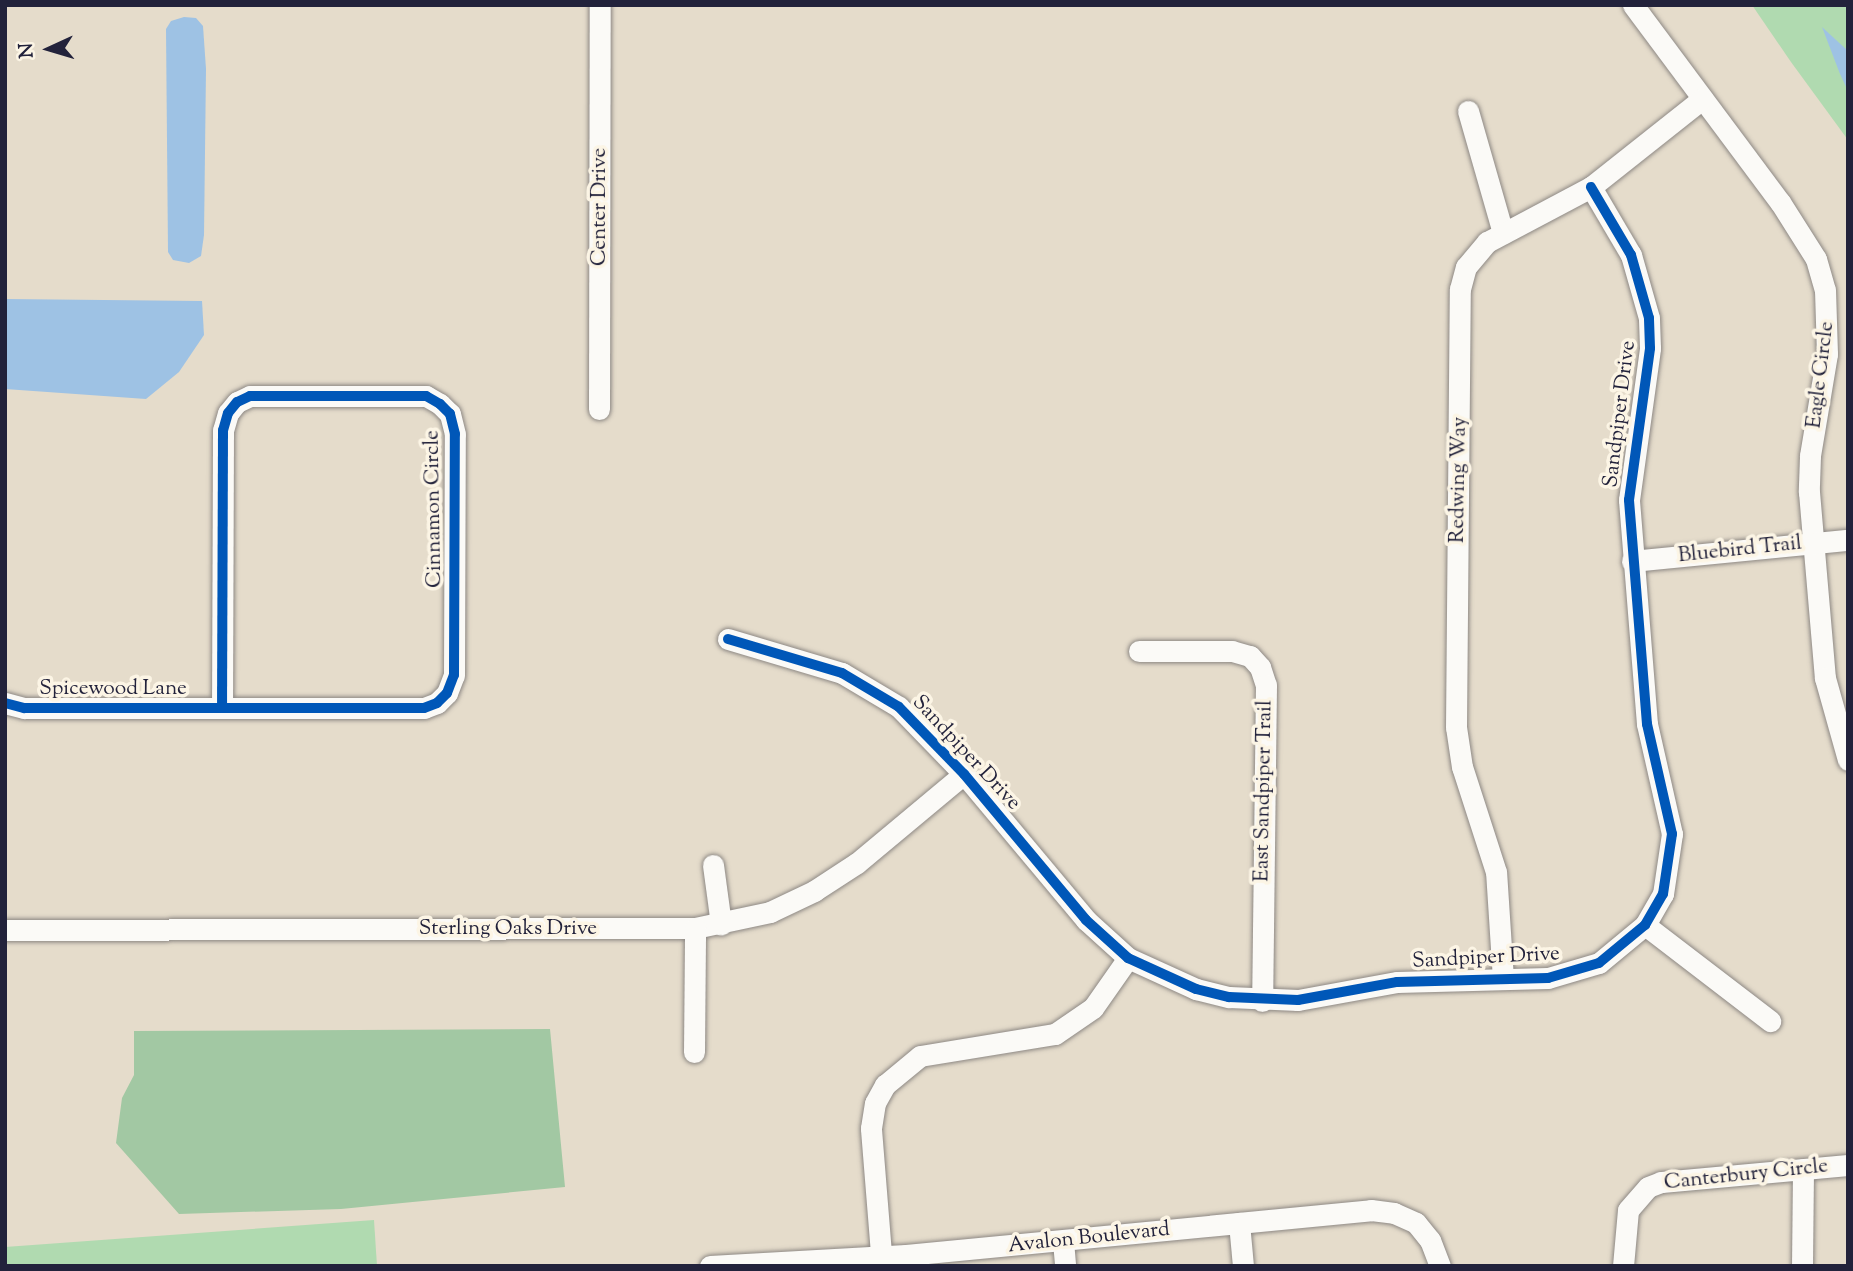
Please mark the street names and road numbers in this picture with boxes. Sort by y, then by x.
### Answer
street label: Center Drive [587,148,613,266]
street label: Eagle Circle [1802,320,1840,430]
street label: Sandpiper Drive [1598,339,1642,489]
street label: Redwing Way [1445,417,1473,543]
street label: Cinnamon Circle [420,430,448,588]
street label: Bluebird Trail [1677,531,1803,569]
street label: Spicewood Lane [39,676,187,702]
street label: Sandpiper Drive [906,690,1026,816]
street label: East Sandpiper Trail [1250,700,1278,882]
street label: Sterling Oaks Drive [419,916,597,942]
street label: Sandpiper Drive [1412,942,1560,974]
street label: Canterbury Circle [1663,1154,1829,1196]
street label: Avalon Boulevard [1007,1217,1171,1259]

